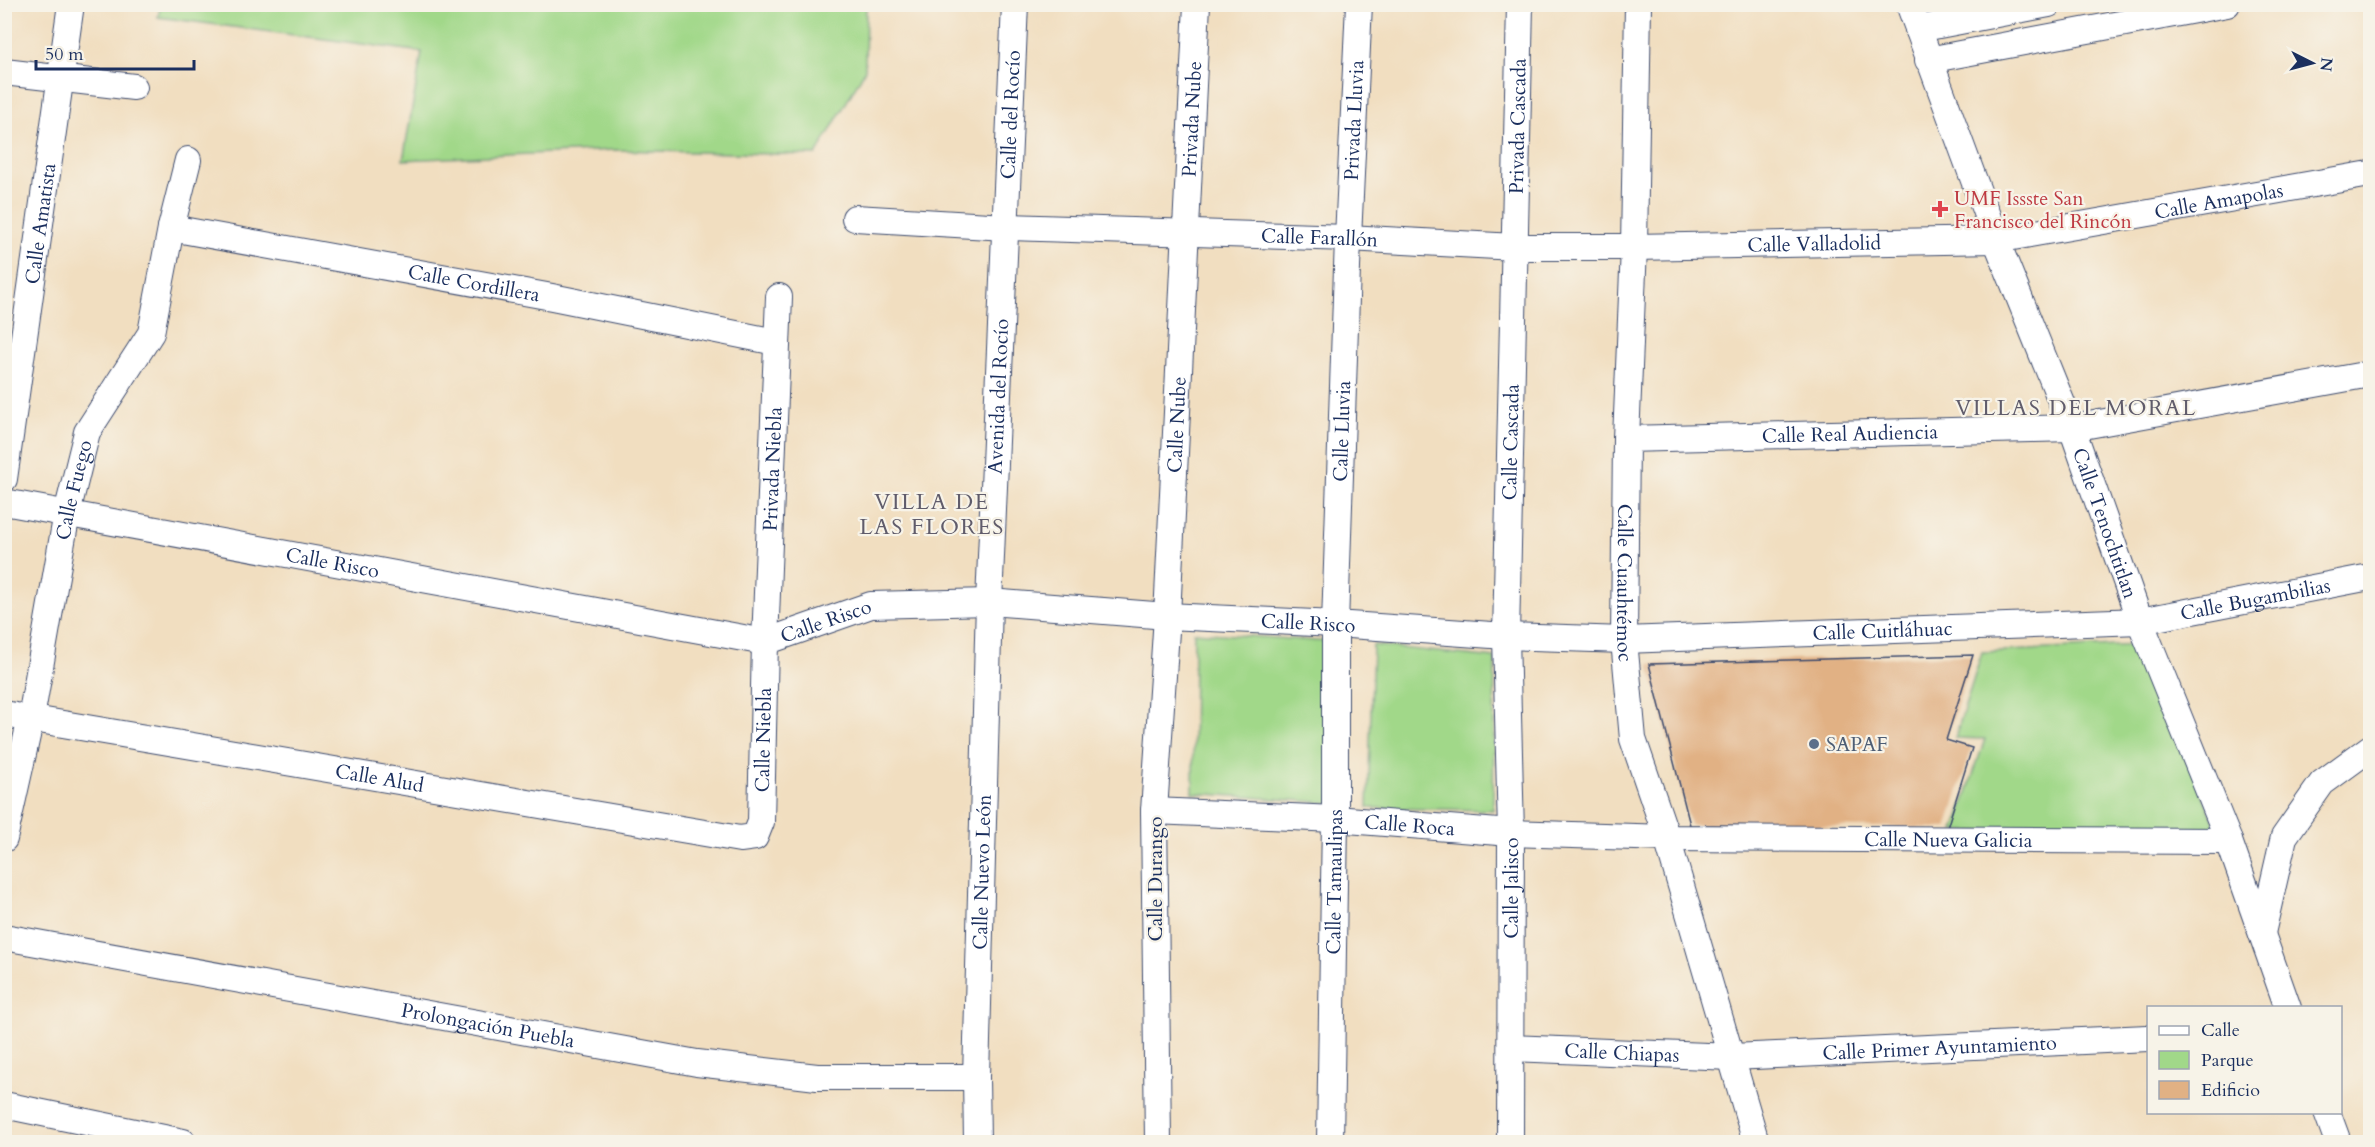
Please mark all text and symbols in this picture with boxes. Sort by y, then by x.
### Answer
scale bar [36,33,194,71]
north arrow [2282,33,2342,93]
text: 50 m [45,42,84,67]
street label: Calle del Rocío [994,49,1027,180]
text: N [2314,56,2338,73]
street label: Privada Cascada [1503,58,1533,194]
street label: Privada Lluvia [1338,59,1370,181]
street label: Privada Nube [1176,60,1208,178]
street label: Calle Amatista [19,161,62,286]
street label: Calle Amapolas [2152,177,2285,226]
place label: UMF Issste San Francisco del Rincón [1954,185,2132,235]
marker: UMF Issste San Francisco del Rincón [1931,200,1949,218]
street label: Calle Farallón [1261,222,1379,254]
street label: Calle Valladolid [1747,229,1882,259]
street label: Calle Cordillera [406,258,542,309]
street label: Avenida del Rocío [982,318,1015,475]
street label: Calle Nube [1161,376,1193,474]
street label: Calle Lluvia [1327,380,1357,482]
street label: Calle Cascada [1496,383,1526,501]
district label: VILLAS DEL MORAL [1955,393,2197,423]
street label: Privada Niebla [757,406,789,532]
street label: Calle Real Audiencia [1762,418,1939,450]
street label: Calle Fuego [49,437,99,542]
street label: Calle Tenochtitlan [2066,444,2144,603]
district label: VILLA DE LAS FLORES [859,487,1005,542]
street label: Calle Cuauhtémoc [1610,504,1639,663]
street label: Calle Risco [283,541,382,585]
street label: Calle Bugambilias [2178,572,2333,627]
street label: Calle Risco [777,593,875,650]
street label: Calle Risco [1260,607,1357,639]
street label: Calle Cuitláhuac [1812,615,1953,647]
street label: Calle Niebla [749,687,778,793]
place label: SAPAF [1826,731,1888,758]
marker: SAPAF [1807,737,1821,751]
street label: Calle Alud [333,757,426,799]
street label: Calle Nuevo León [966,793,998,950]
street label: Calle Roca [1363,808,1456,843]
street label: Calle Tamaulipas [1320,809,1349,955]
street label: Calle Durango [1142,816,1169,942]
street label: Calle Nueva Galicia [1864,826,2033,854]
street label: Calle Jalisco [1498,837,1525,939]
street label: Prolongación Puebla [399,996,577,1055]
legend [2147,1006,2342,1114]
text: Calle [2201,1018,2240,1043]
street label: Calle Primer Ayuntamiento [1822,1029,2057,1067]
street label: Calle Chiapas [1564,1037,1680,1069]
text: Parque [2201,1048,2254,1073]
text: Edificio [2201,1078,2260,1103]

